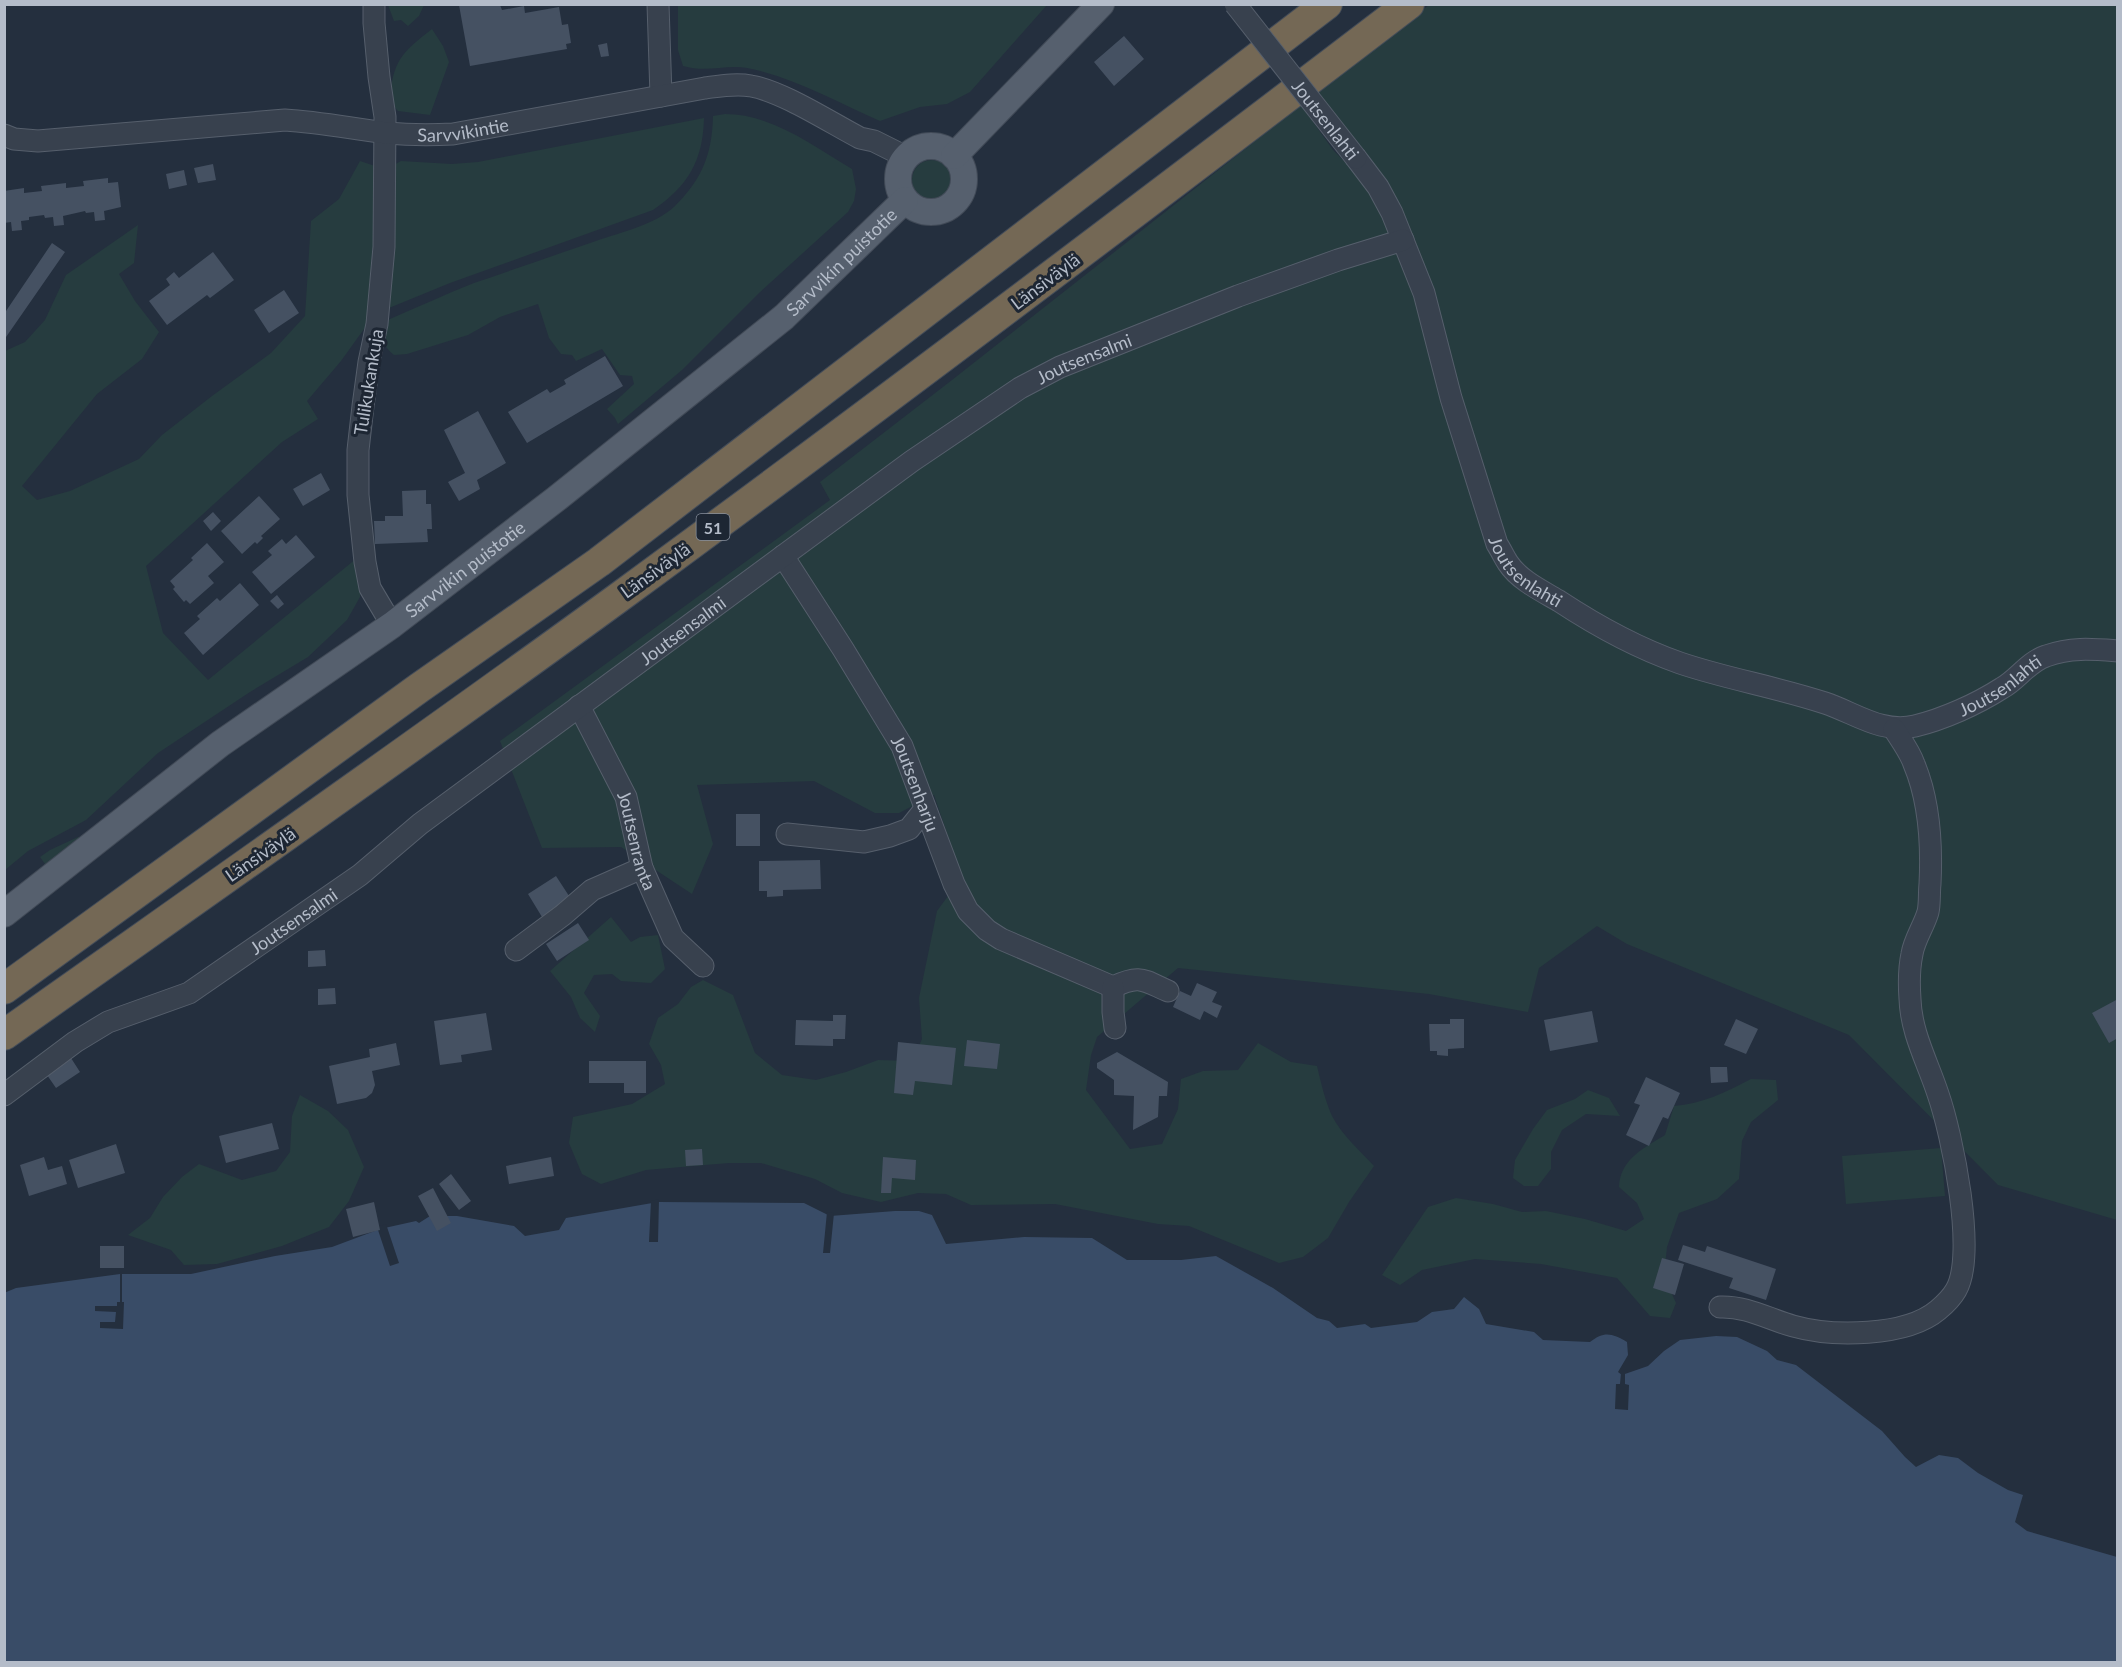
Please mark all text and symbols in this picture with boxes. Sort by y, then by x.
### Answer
street label: Joutsenlahti [1288,75,1364,164]
street label: Sarvvikintie [417,113,510,146]
street label: Sarvvikin puistotie [781,203,901,320]
street label: Länsiväylä [1006,248,1084,314]
street label: Tulikukankuja [349,327,387,437]
street label: Joutsensalmi [1032,329,1135,389]
road number: 51 [696,514,730,540]
street label: Sarvvikin puistotie [401,516,529,622]
street label: Joutsenlahti [1484,534,1566,612]
street label: Länsiväylä [616,537,694,603]
street label: Joutsensalmi [635,591,730,669]
street label: Joutsenlahti [1955,649,2045,721]
street label: Joutsenharju [887,731,944,835]
street label: Joutsenranta [613,786,661,893]
street label: Länsiväylä [221,822,299,886]
street label: Joutsensalmi [245,883,341,959]

